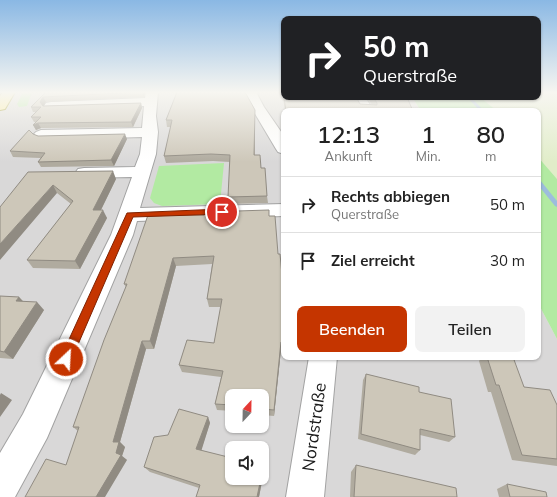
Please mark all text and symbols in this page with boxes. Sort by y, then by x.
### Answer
text: 50 m [363,29,429,64]
icon: right [297,32,349,84]
text: Querstraße [363,64,457,87]
text: 12:13 [317,119,380,149]
text: 1 [421,119,435,149]
text: 80 [476,119,505,149]
text: Ankunft [325,148,372,164]
text: Min. [416,148,441,164]
text: m [485,148,497,164]
text: Rechts abbiegen [331,187,450,206]
icon: right [297,194,319,216]
pin [205,195,239,229]
text: 50 m [490,195,525,214]
icon: arrive [211,201,233,223]
text: Querstraße [331,206,399,222]
icon: arrive [297,250,319,272]
text: Ziel erreicht [331,251,415,270]
text: 30 m [490,251,525,270]
button: Beenden [297,306,407,352]
button: Teilen [415,306,525,352]
position arrow [45,338,87,380]
street label: Nordstraße [297,381,330,473]
north arrow [225,389,269,433]
map controls [225,389,269,485]
button: sound [225,441,269,485]

